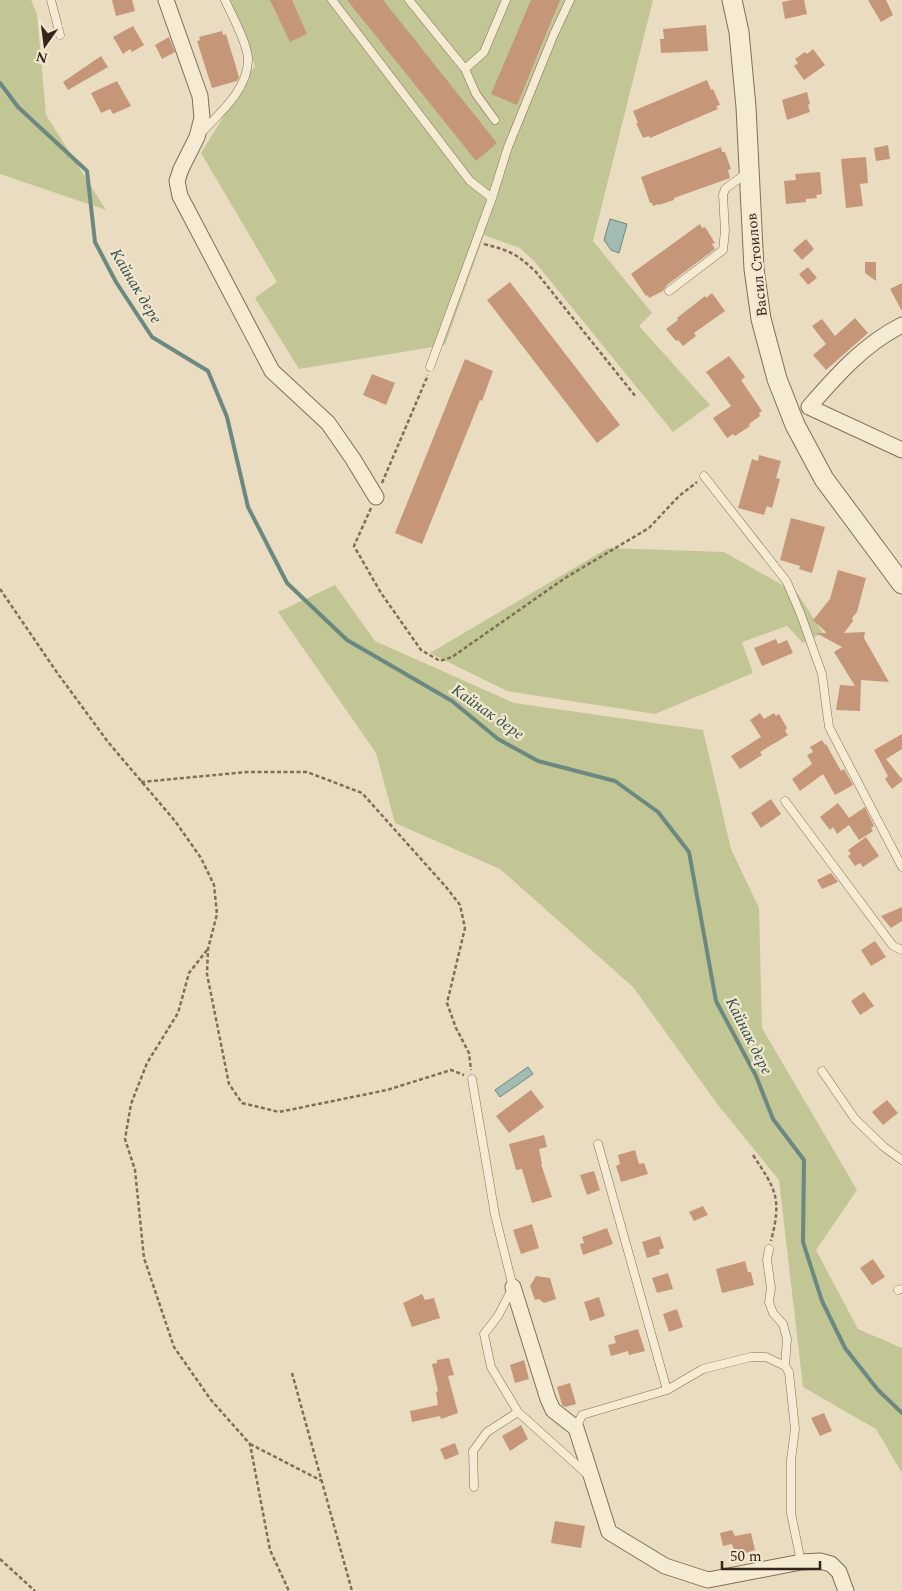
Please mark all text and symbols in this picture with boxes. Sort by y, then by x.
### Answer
north arrow [20,20,70,70]
text: N [34,46,50,69]
street label: Васил Стоилов [740,212,774,318]
water label: Кайнак дере [104,244,168,328]
water label: Кайнак дере [447,678,529,746]
water label: Кайнак дере [719,993,779,1079]
scale bar [722,1538,820,1570]
text: 50 m [730,1545,762,1568]

